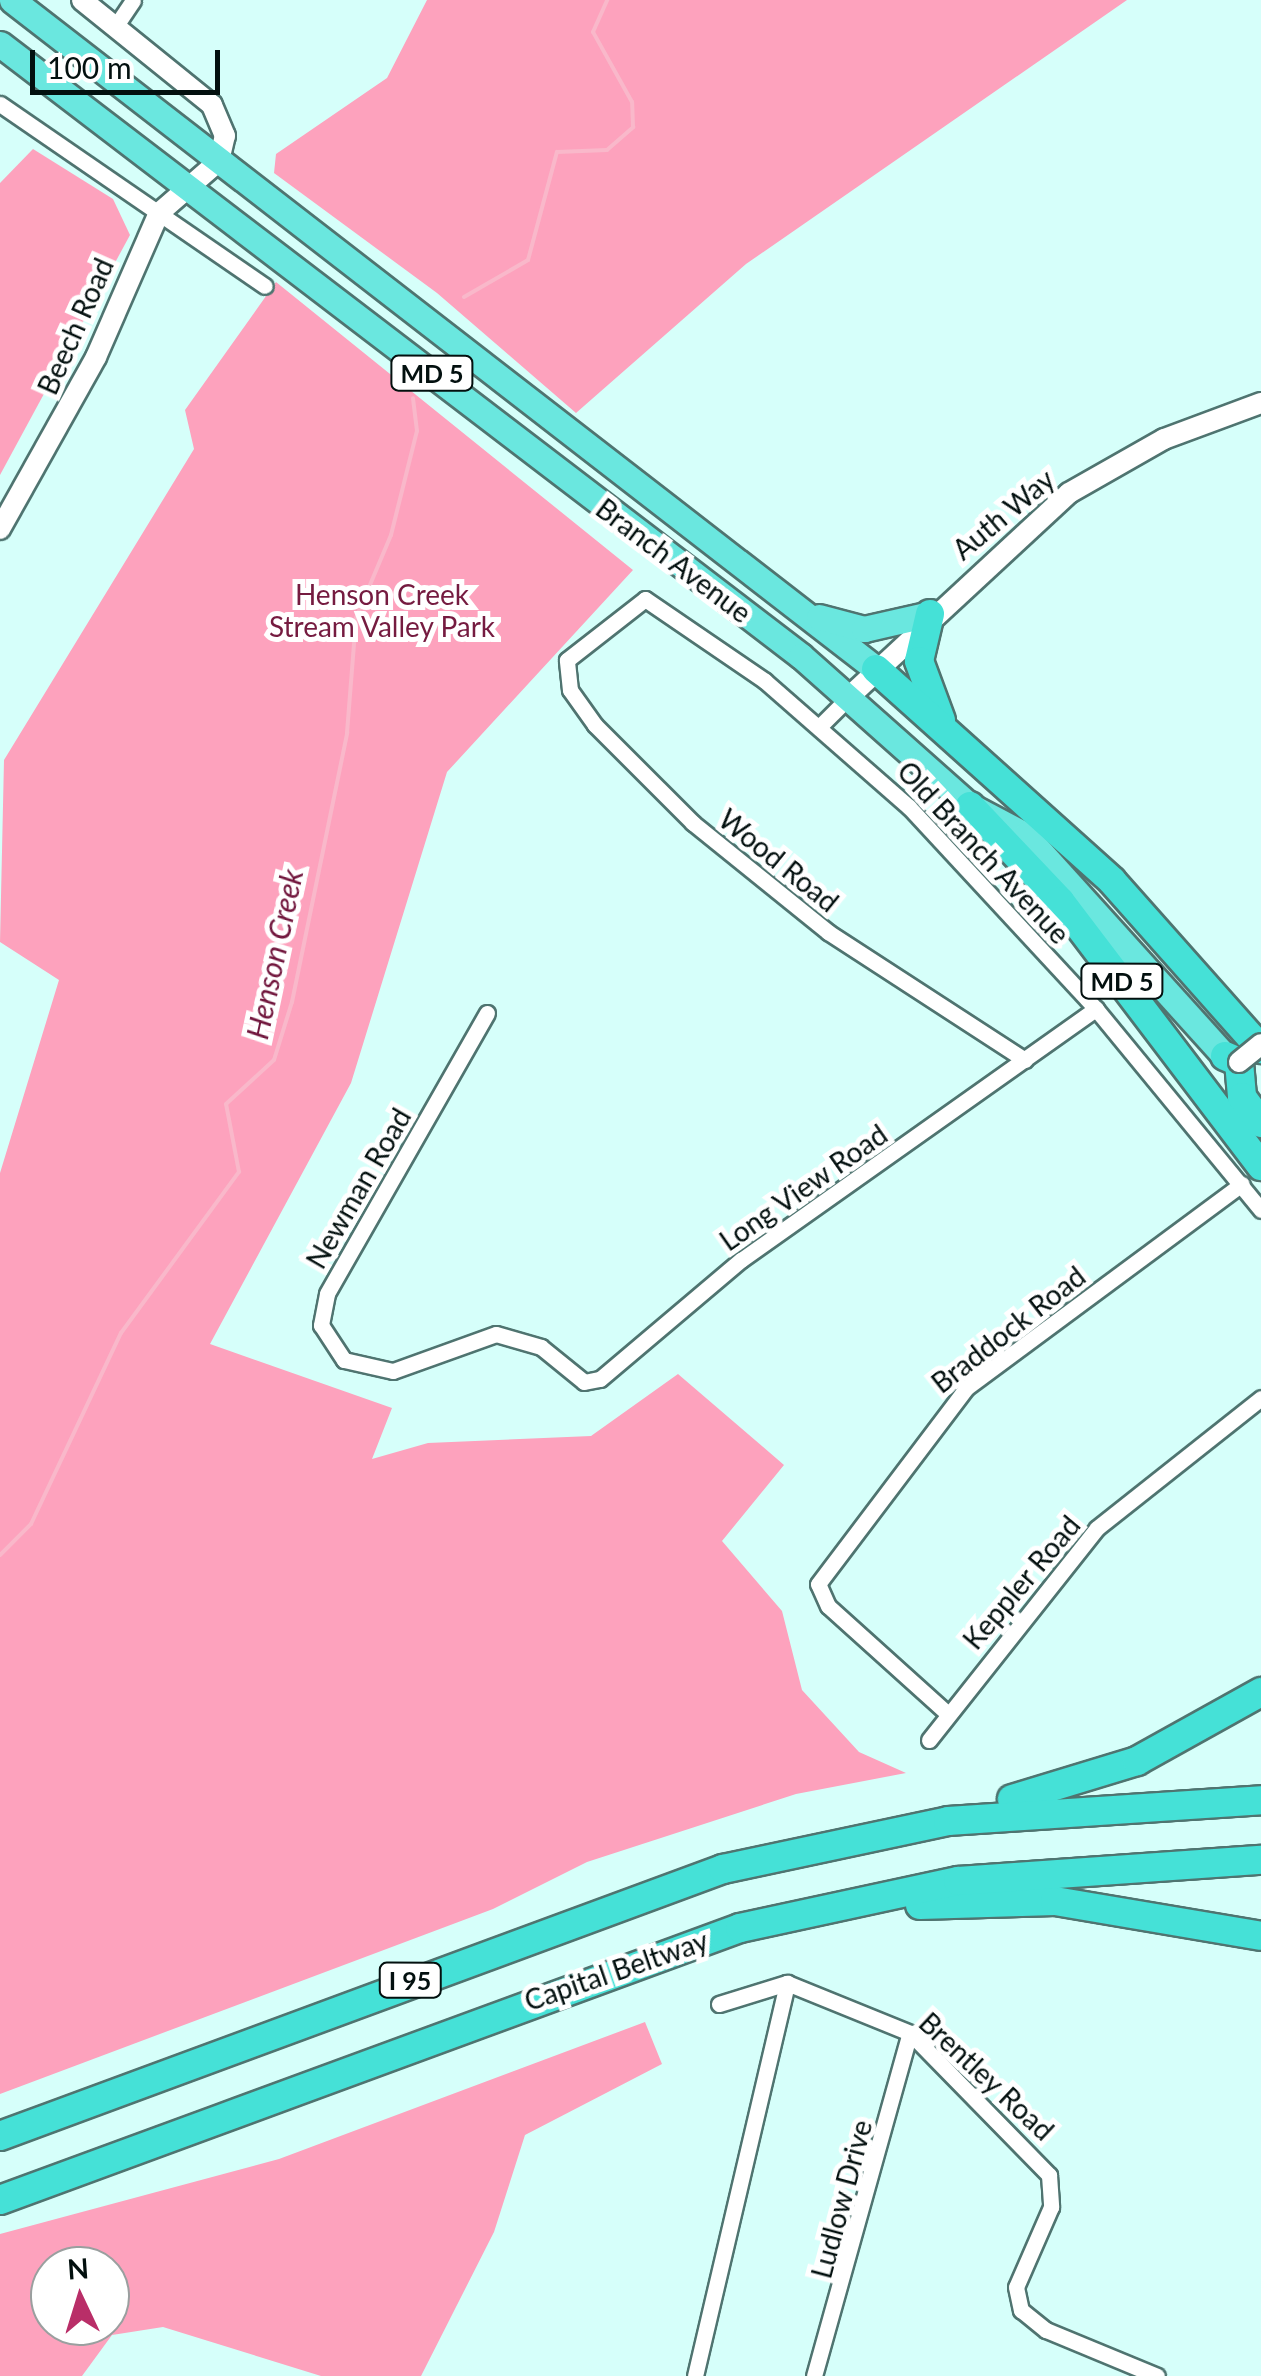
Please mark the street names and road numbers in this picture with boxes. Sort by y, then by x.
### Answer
street label: Beech Road [30,253,120,399]
road number: MD 5 [390,353,474,393]
street label: Auth Way [945,462,1061,566]
street label: Branch Avenue [590,491,758,629]
street label: Old Branch Avenue [891,754,1077,950]
street label: Wood Road [712,802,846,918]
road number: MD 5 [1080,961,1164,1001]
street label: Newman Road [299,1102,417,1274]
street label: Long View Road [712,1116,894,1258]
street label: Braddock Road [924,1259,1092,1399]
street label: Keppler Road [955,1508,1087,1656]
street label: Capital Beltway [520,1923,712,2017]
road number: I 95 [378,1960,442,2000]
street label: Brentley Road [913,2005,1061,2147]
street label: Ludlow Drive [804,2116,878,2282]

